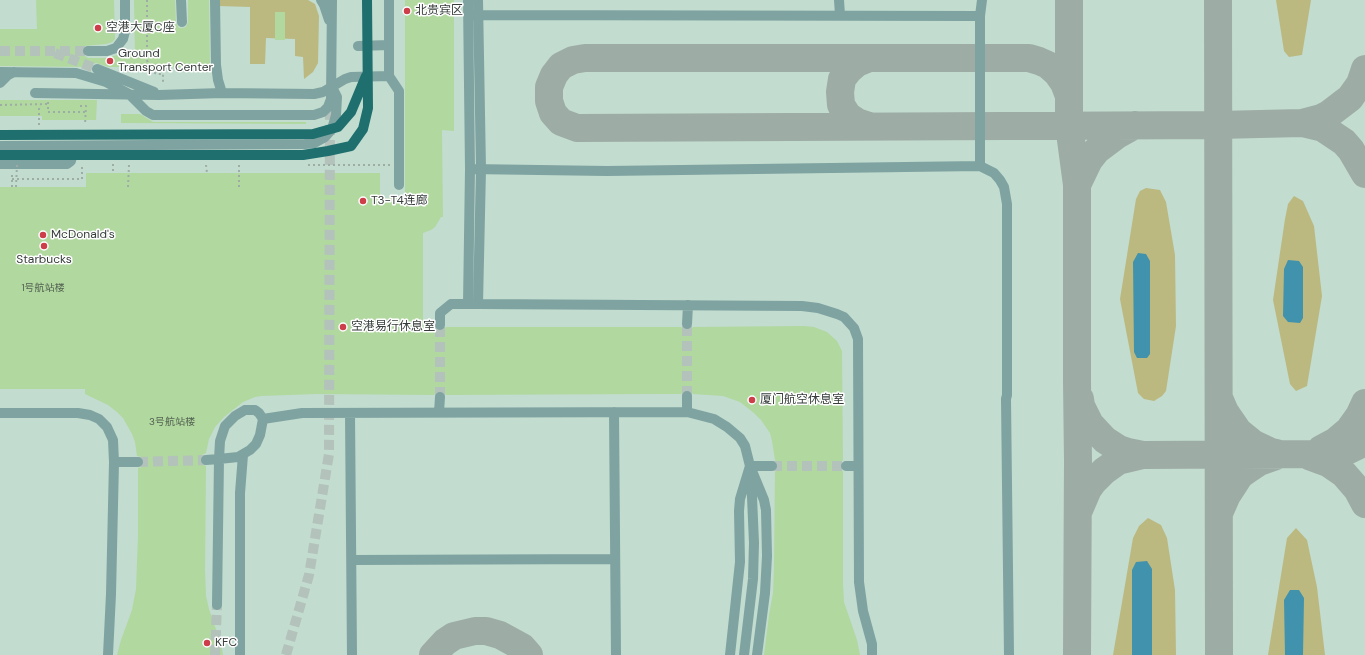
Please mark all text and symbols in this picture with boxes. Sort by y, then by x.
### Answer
place label: 北贵宾区 [415,4,463,18]
marker: 北贵宾区 [402,6,412,16]
place label: 空港大厦C座 [106,21,175,35]
marker: 空港大厦C座 [93,23,103,33]
place label: Ground Transport Center [118,47,213,75]
marker: Ground Transport Center [105,56,115,66]
place label: T3-T4连廊 [371,194,428,208]
marker: T3-T4连廊 [358,196,368,206]
place label: McDonald's [51,228,115,242]
marker: McDonald's [38,230,48,240]
marker: Starbucks [39,241,49,251]
place label: Starbucks [16,253,72,267]
house number: 1号航站楼 [21,282,65,294]
place label: 空港易行休息室 [351,320,435,334]
marker: 空港易行休息室 [338,322,348,332]
place label: 厦门航空休息室 [760,393,844,407]
marker: 厦门航空休息室 [747,395,757,405]
house number: 3号航站楼 [149,416,195,428]
place label: KFC [215,636,237,650]
marker: KFC [202,638,212,648]

